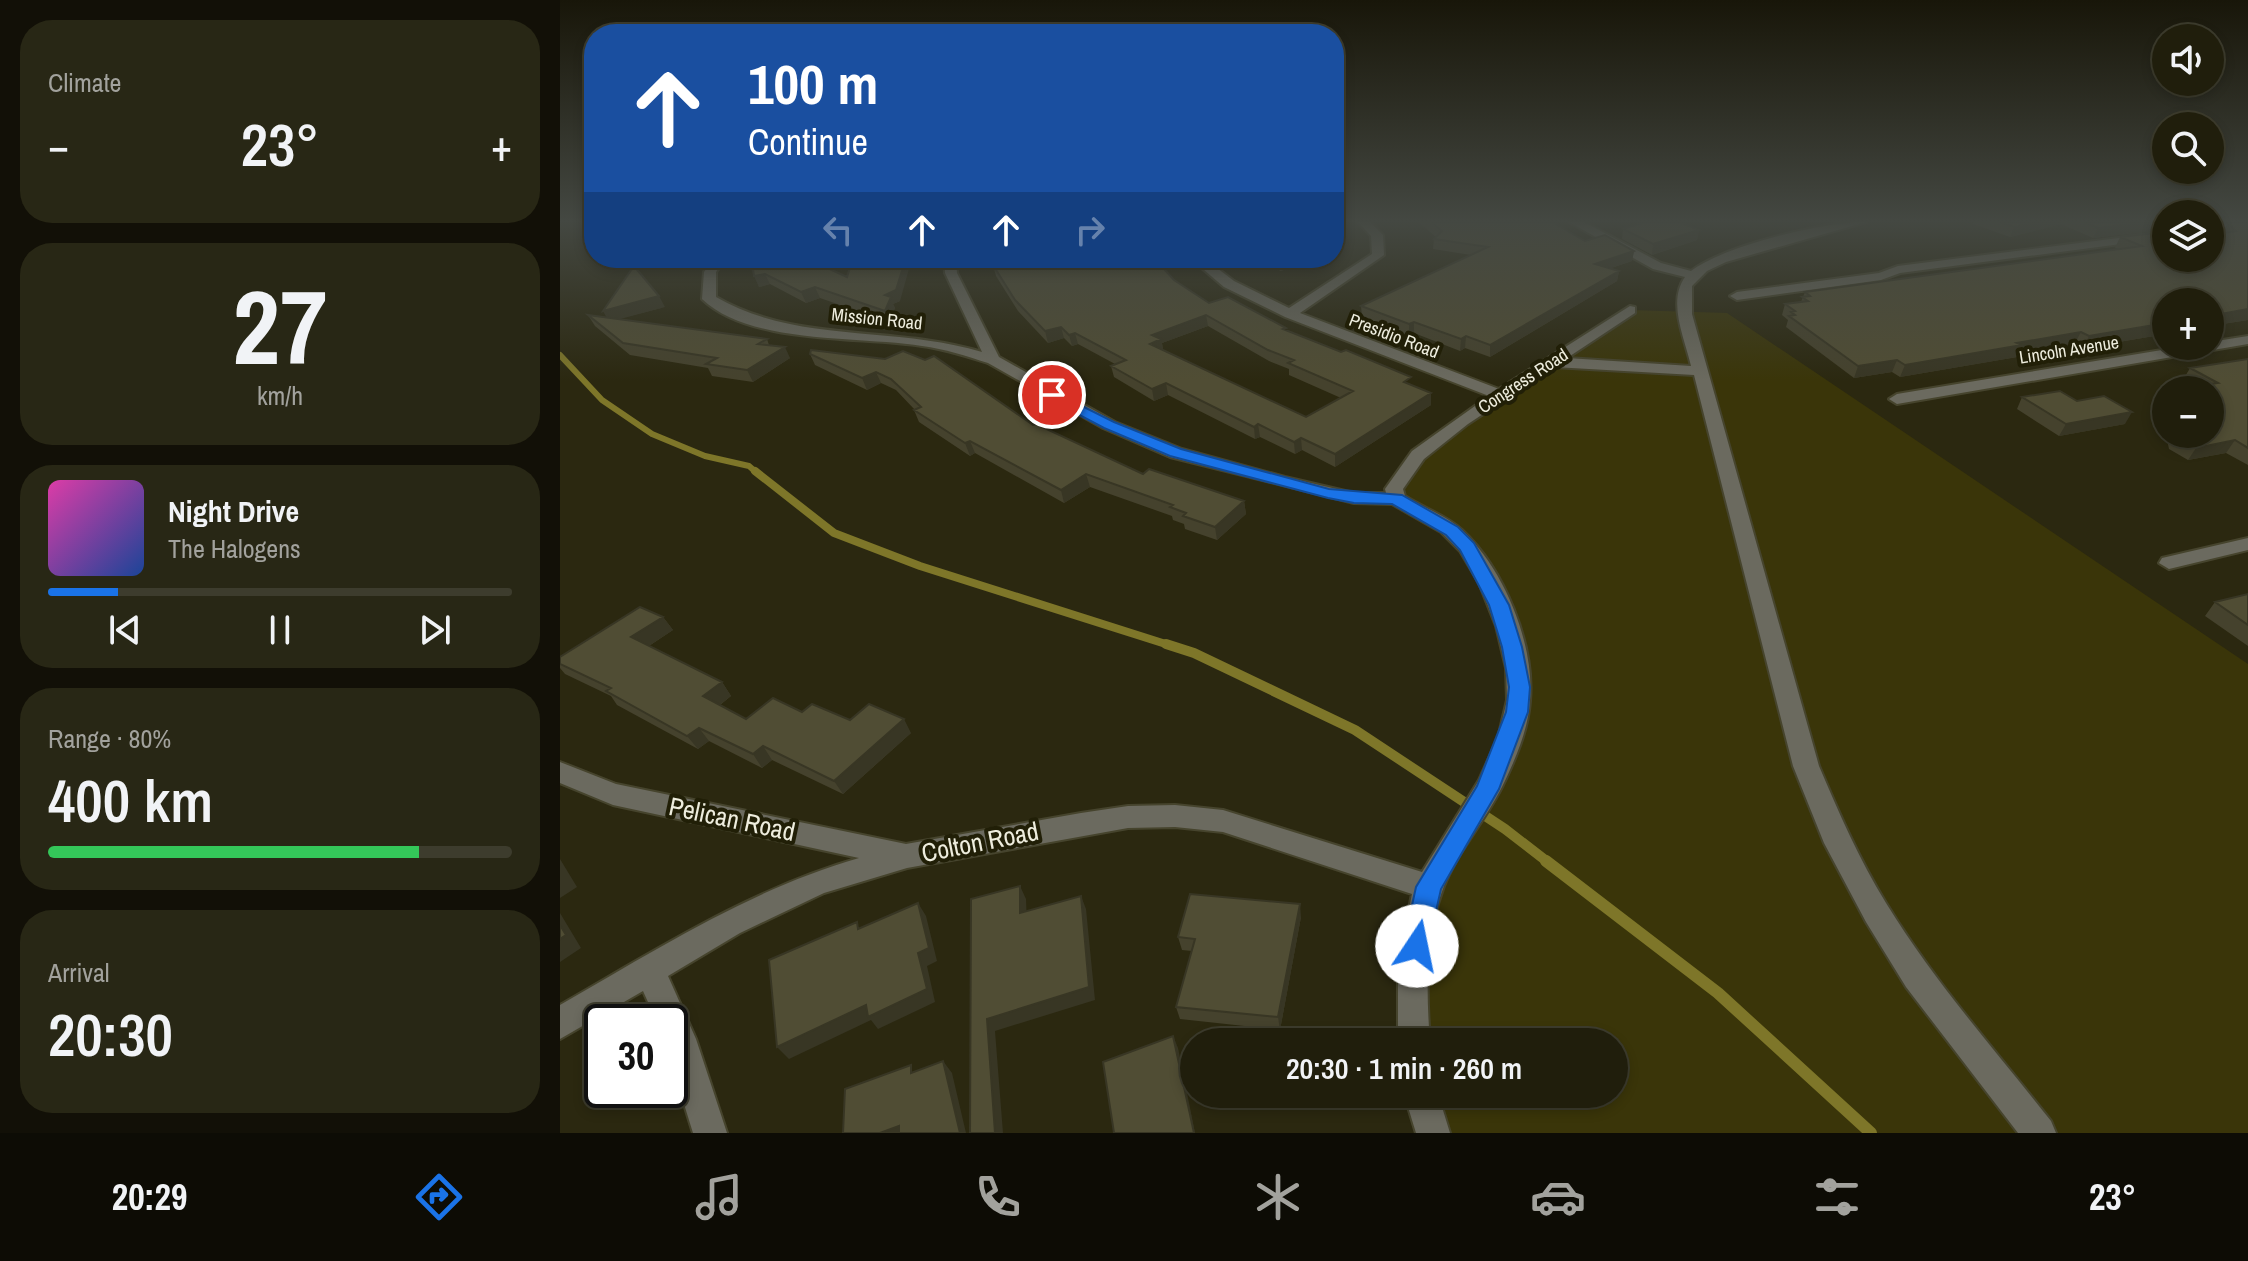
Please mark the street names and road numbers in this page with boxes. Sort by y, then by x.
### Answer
street label: Mission Road [830,301,924,336]
street label: Presidio Road [1346,307,1443,364]
street label: Lincoln Avenue [2017,329,2121,370]
street label: Congress Road [1473,342,1573,419]
street label: Pelican Road [666,788,798,849]
street label: Colton Road [918,813,1041,870]

